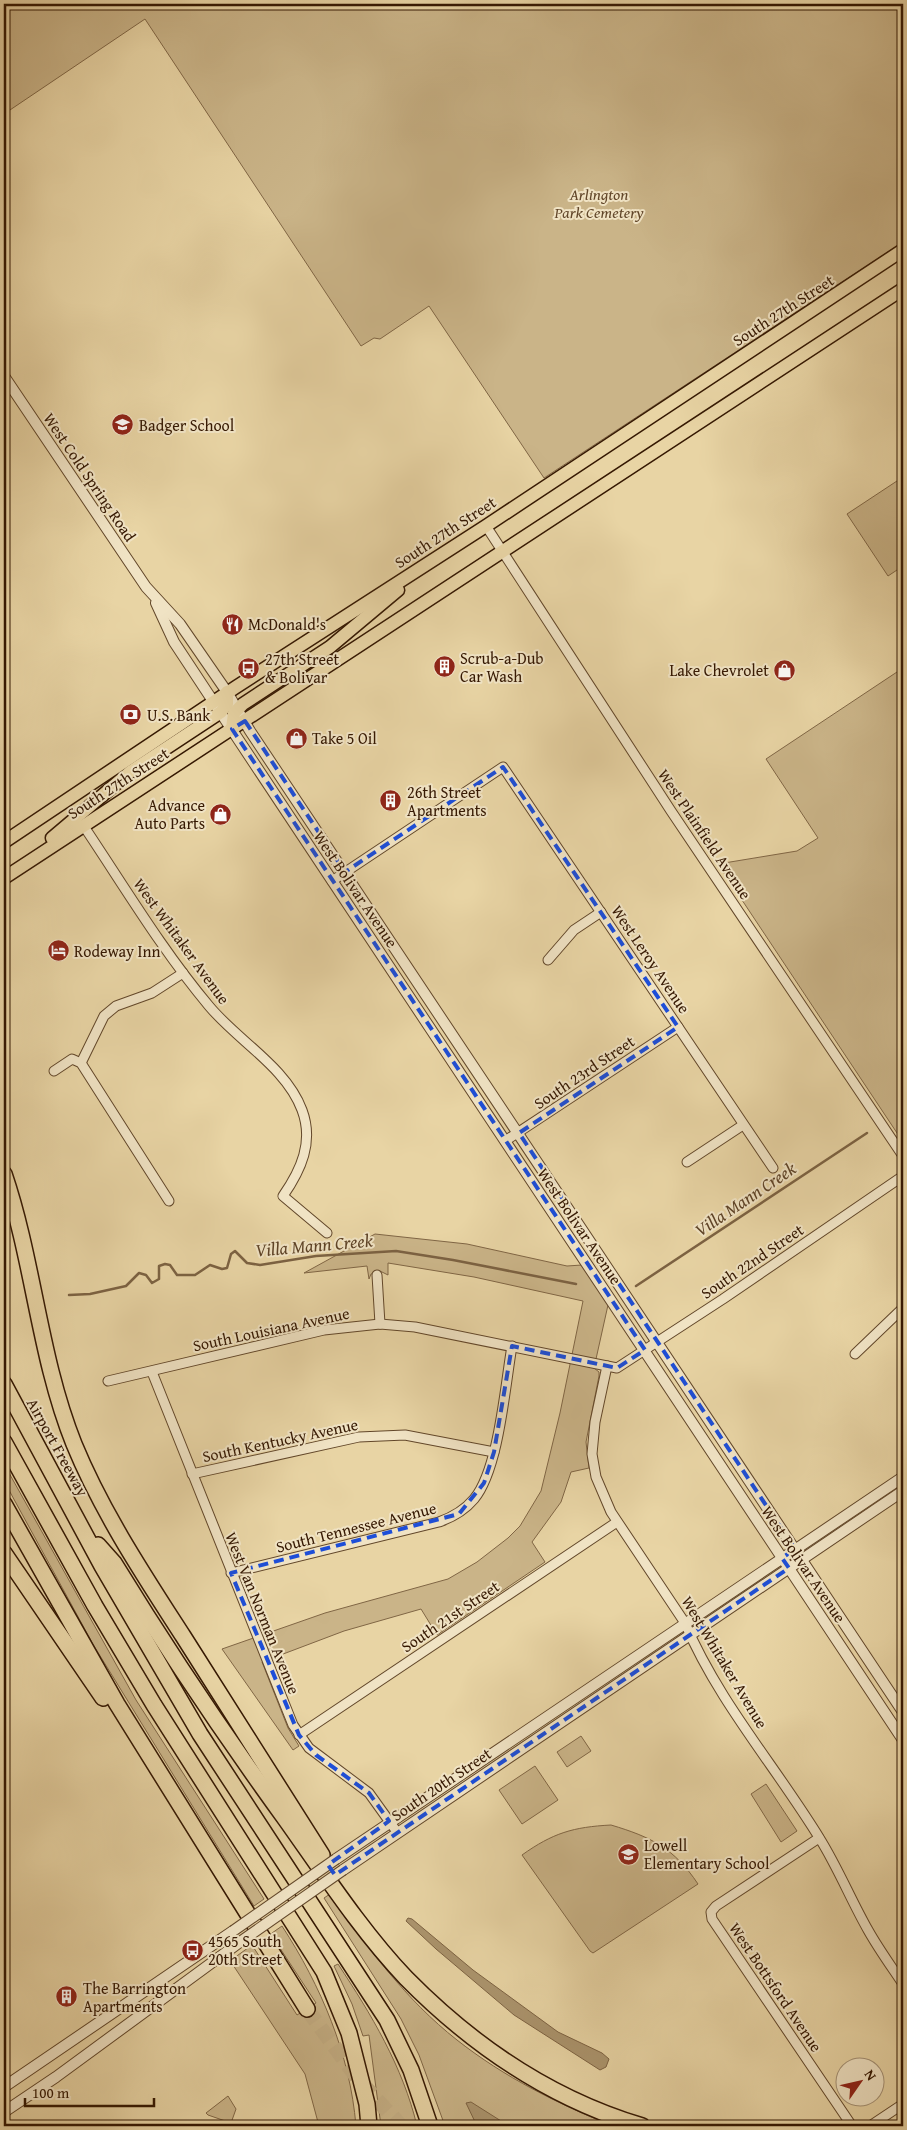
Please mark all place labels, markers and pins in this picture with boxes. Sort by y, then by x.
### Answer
school or university icon: Badger School [111,413,135,437]
place label: Badger School [139,413,235,437]
restaurant icon: McDonald's [220,612,244,636]
place label: McDonald's [248,612,326,636]
place label: Scrub-a-Dub Car Wash [460,646,544,688]
place label: 27th Street & Bolivar [265,647,339,689]
building icon: Scrub-a-Dub Car Wash [432,655,456,679]
bus stop icon: 27th Street & Bolivar [237,656,261,680]
place label: Lake Chevrolet [669,658,769,682]
shop icon: Lake Chevrolet [773,658,797,682]
bank icon: U.S. Bank [119,703,143,727]
place label: U.S. Bank [147,703,211,727]
shop icon: Take 5 Oil [284,726,308,750]
place label: Take 5 Oil [312,726,377,750]
place label: 26th Street Apartments [407,780,487,822]
building icon: 26th Street Apartments [379,789,403,813]
place label: Advance Auto Parts [135,793,205,835]
shop icon: Advance Auto Parts [209,802,233,826]
hotel icon: Rodeway Inn [46,939,70,963]
place label: Rodeway Inn [74,939,161,963]
place label: Lowell Elementary School [644,1833,770,1875]
school or university icon: Lowell Elementary School [616,1842,640,1866]
place label: 4565 South 20th Street [208,1929,282,1971]
bus stop icon: 4565 South 20th Street [180,1938,204,1962]
place label: The Barrington Apartments [83,1976,186,2018]
building icon: The Barrington Apartments [55,1985,79,2009]

